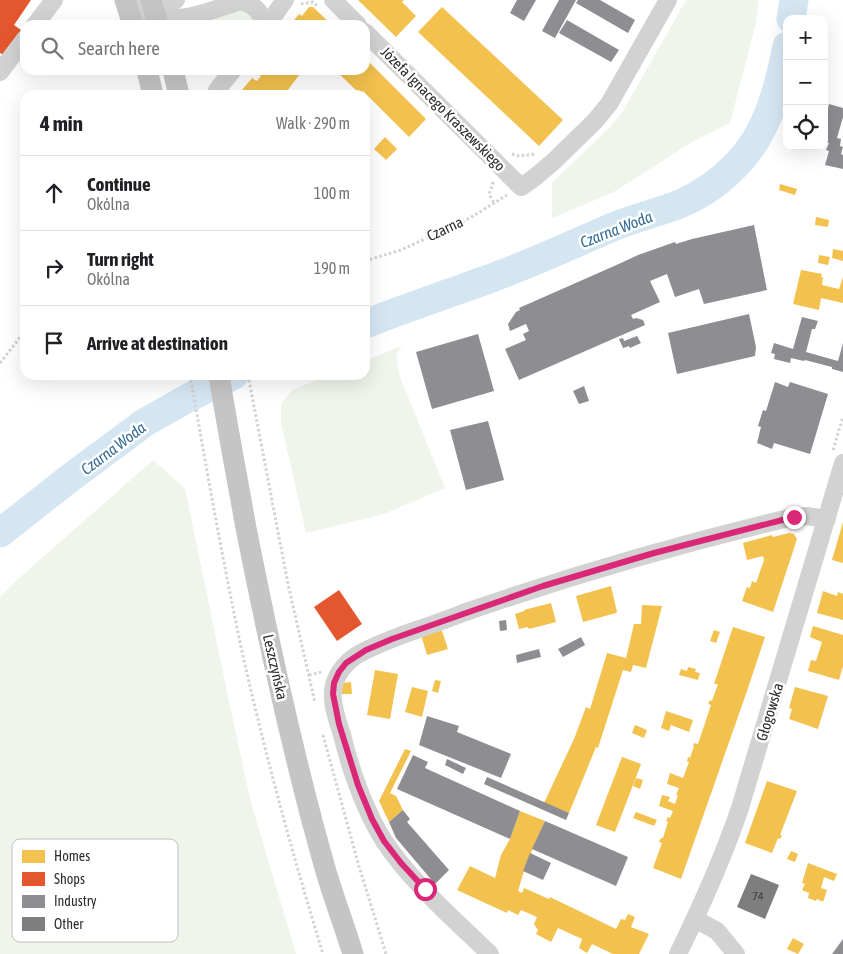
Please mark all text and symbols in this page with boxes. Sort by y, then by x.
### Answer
map controls [783,15,828,150]
button: + [783,15,828,60]
search box [20,20,370,75]
icon: search [38,34,66,62]
text: Search here [78,37,160,59]
street label: Józefa Ignacego Kraszewskiego [378,43,509,174]
button: − [783,60,828,105]
button: locate [783,105,828,150]
text: 4 min [40,111,83,135]
text: Walk · 290 m [276,114,350,132]
text: Continue [87,173,151,195]
icon: ahead [40,179,68,207]
text: 100 m [314,184,350,202]
text: Okólna [87,195,130,213]
water label: Czarna Woda [577,207,655,251]
street label: Czarna [424,213,466,244]
text: Turn right [87,248,154,270]
icon: right [40,254,68,282]
text: 190 m [314,259,350,277]
text: Okólna [87,270,130,288]
icon: arrive [40,329,68,357]
text: Arrive at destination [87,332,228,354]
water label: Czarna Woda [77,418,149,478]
route end [783,506,806,529]
street label: Leszczyńska [260,633,291,701]
street label: Głogowska [753,681,786,743]
legend [12,839,178,942]
text: Homes [54,848,90,864]
text: Shops [54,871,85,887]
route start [414,878,437,901]
house number: 74 [752,889,764,903]
text: Industry [54,893,97,909]
text: Other [54,916,84,932]

